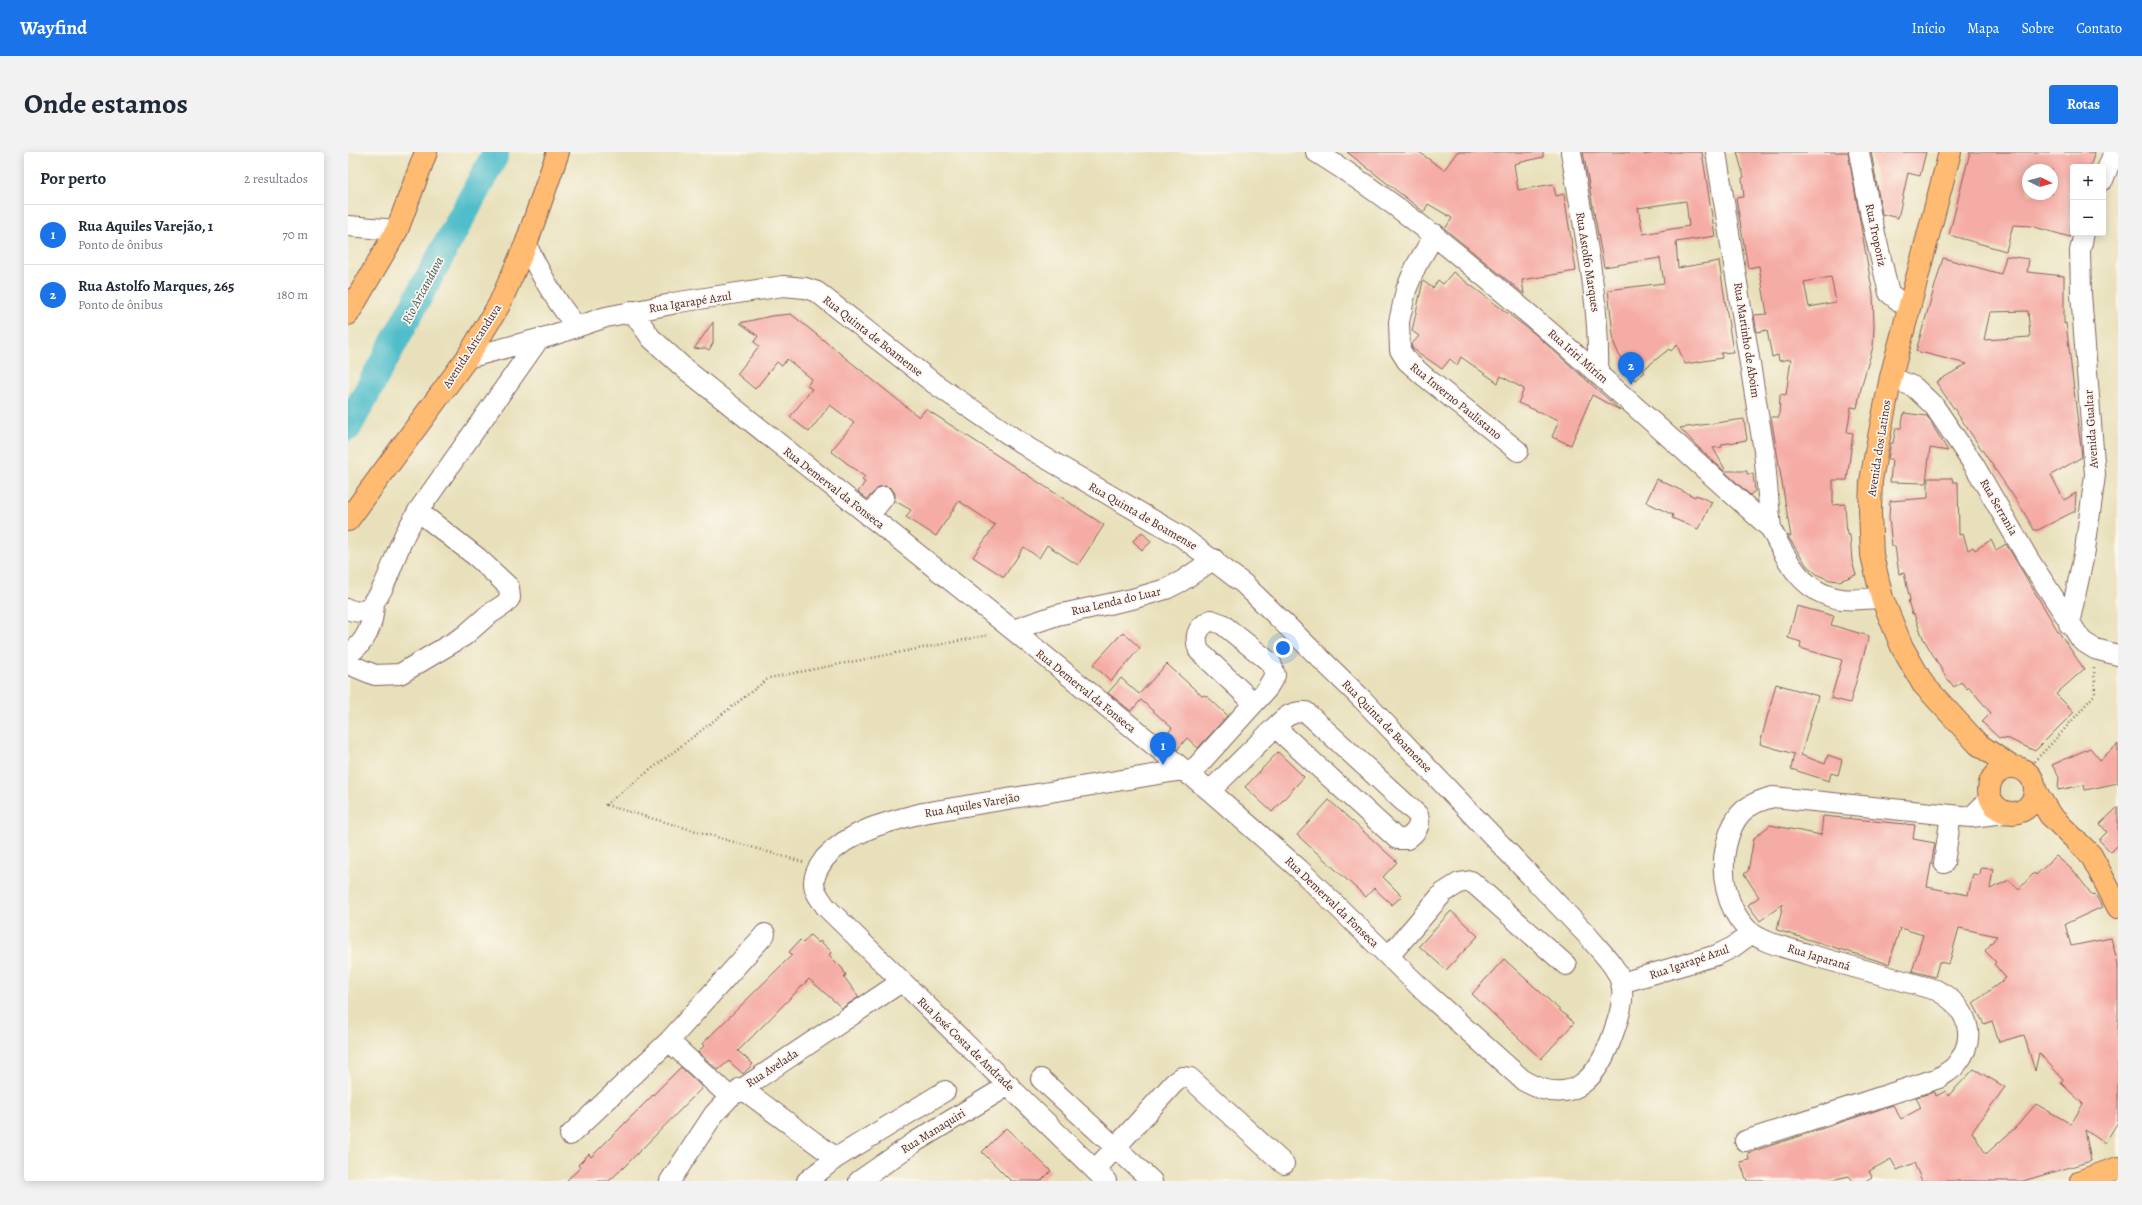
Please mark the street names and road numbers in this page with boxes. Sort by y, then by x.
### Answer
street label: Rua Troporiz [1862,202,1890,268]
street label: Rua Astolfo Marques [1572,211,1604,313]
street label: Rua Martinho de Aboim [1730,281,1764,399]
street label: Rua Igarapé Azul [648,288,732,316]
street label: Rua Quinta de Boamense [820,292,926,380]
street label: Avenida Aricanduva [438,301,505,392]
street label: Rua Iriri Mirim [1544,325,1612,387]
street label: Rua Inverno Paulistano [1407,359,1505,443]
street label: Avenida Gualtar [2080,389,2102,470]
street label: Avenida dos Latinos [1863,398,1895,498]
street label: Rua Demerval da Fonseca [780,443,888,533]
street label: Rua Serrania [1976,476,2022,539]
street label: Rua Quinta de Boamense [1086,478,1200,554]
street label: Rua Lenda do Luar [1070,583,1163,619]
street label: Rua Demerval da Fonseca [1032,646,1140,737]
street label: Rua Quinta de Boamense [1338,676,1436,776]
street label: Rua Aquiles Varejão [923,789,1021,821]
street label: Rua Demerval da Fonseca [1282,853,1383,951]
street label: Rua Japaraná [1786,940,1853,974]
street label: Rua Igarapé Azul [1647,941,1731,983]
street label: Rua José Costa de Andrade [914,993,1018,1095]
street label: Rua Avelada [743,1045,802,1091]
street label: Rua Manaquiri [898,1105,968,1157]

